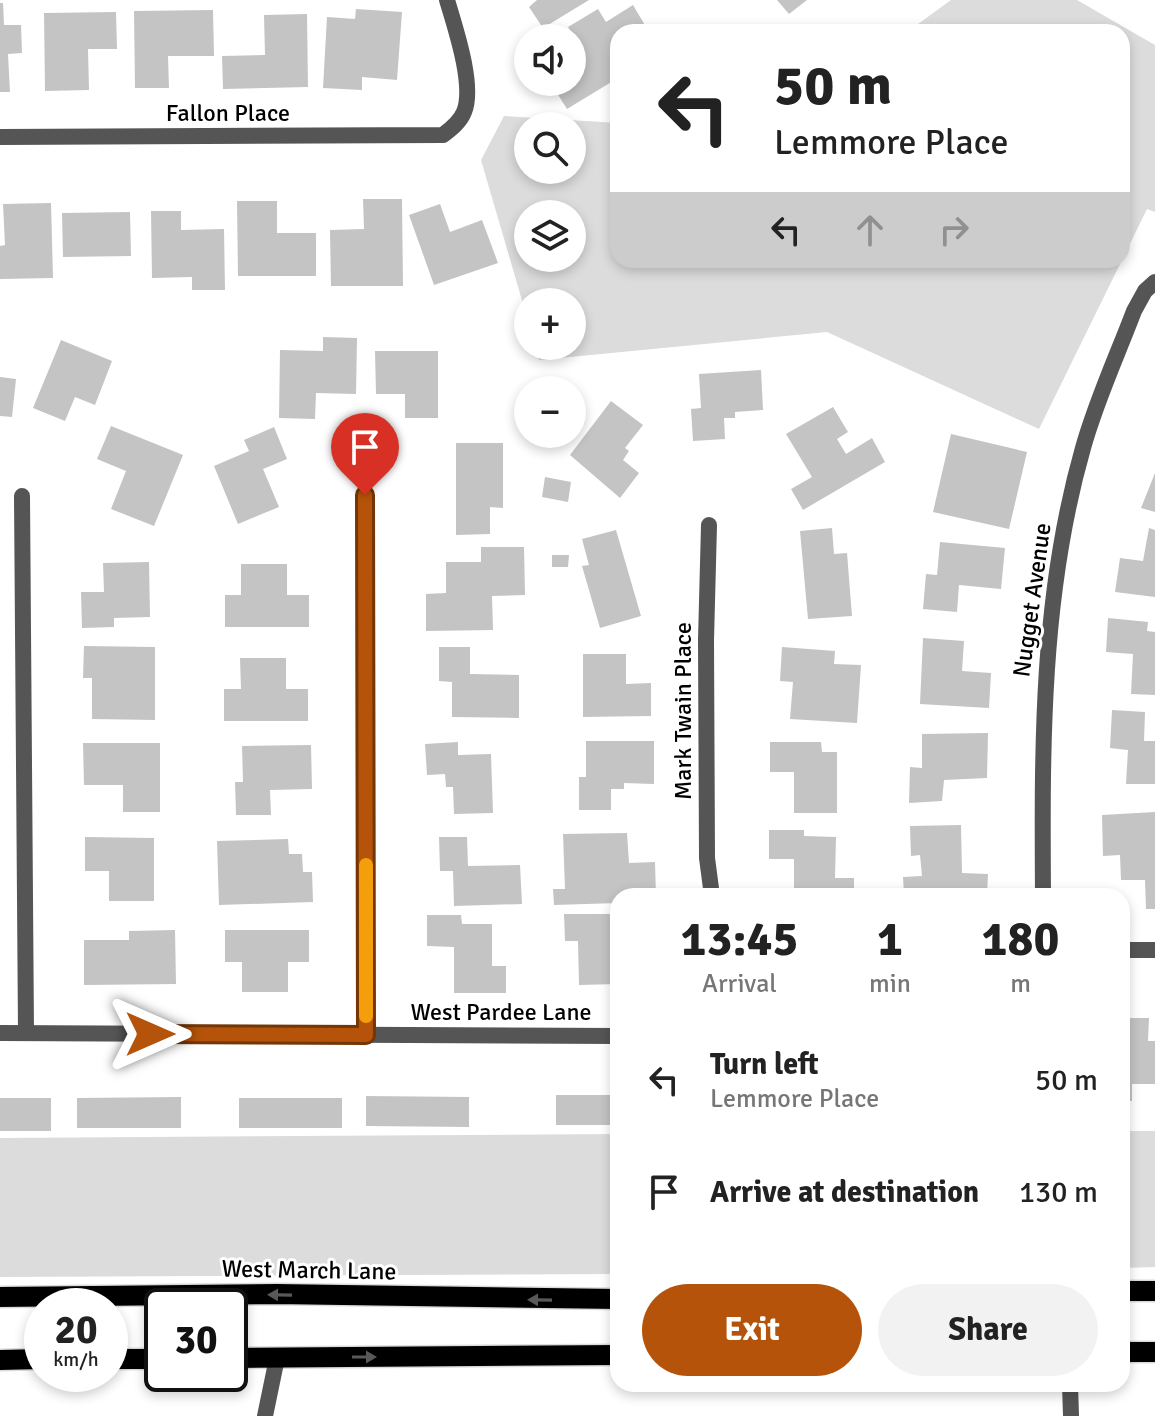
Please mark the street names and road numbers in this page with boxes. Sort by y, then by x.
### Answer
street label: Fallon Place [166,98,290,128]
street label: Nugget Avenue [1006,521,1058,679]
street label: Mark Twain Place [668,622,698,800]
street label: West Pardee Lane [410,997,592,1027]
street label: West March Lane [221,1253,397,1287]

